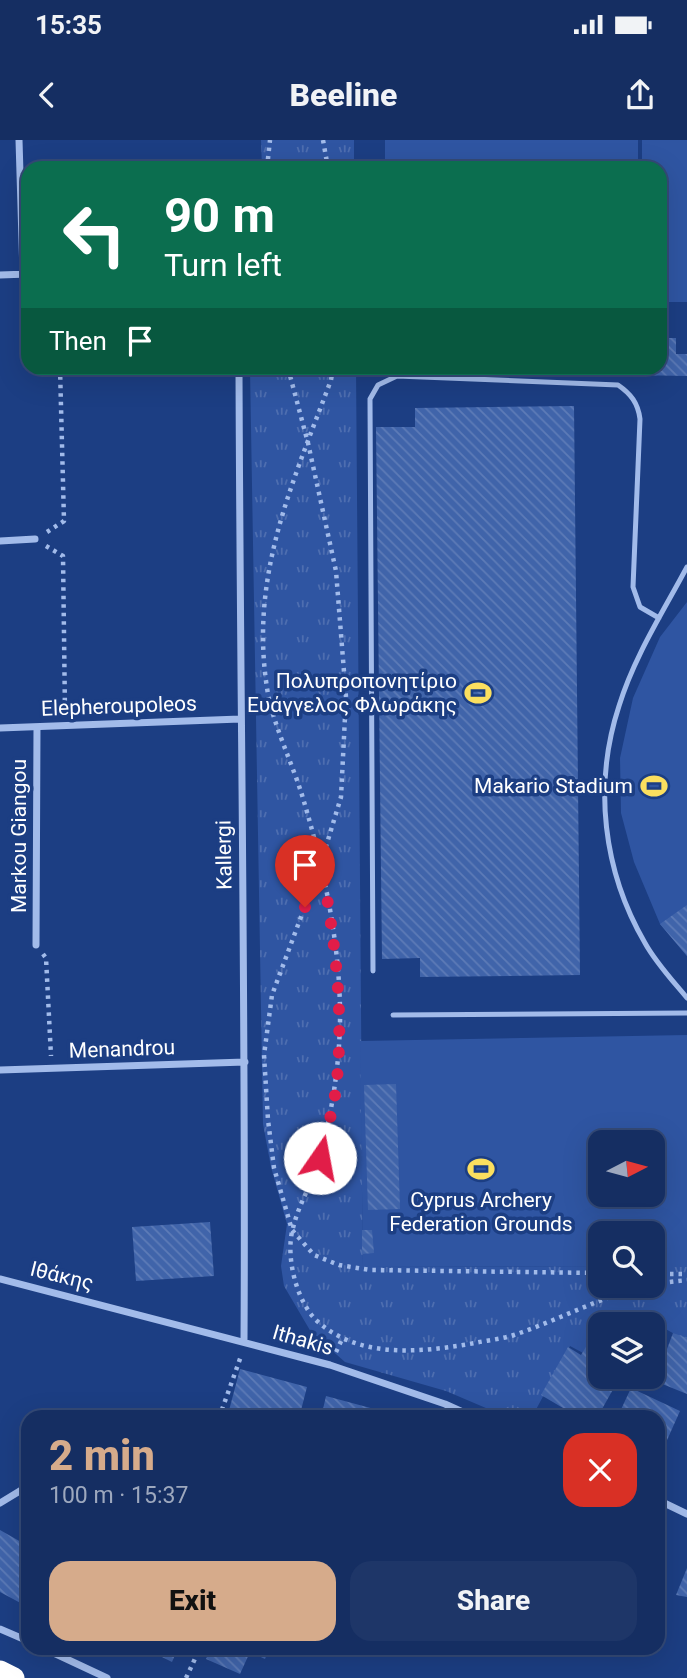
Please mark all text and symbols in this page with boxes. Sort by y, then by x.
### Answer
text: 15:35 [35,10,102,40]
icon: back [28,76,66,114]
text: Beeline [290,76,397,114]
icon: share [621,76,659,114]
text: 90 m [164,187,275,244]
icon: left [49,189,140,280]
text: Turn left [164,246,282,284]
icon: arrive [121,322,159,360]
text: Then [49,326,107,356]
place label: Πολυπροπονητίριο Ευάγγελος Φλωράκης [247,669,457,717]
sports icon: Πολυπροπονητίριο Ευάγγελος Φλωράκης [463,678,493,708]
street label: Elepheroupoleos [41,691,197,721]
street label: Markou Giangou [7,759,31,913]
sports icon: Makario Stadium [639,771,669,801]
place label: Makario Stadium [474,774,633,798]
street label: Kallergi [211,820,237,890]
pin [275,835,335,907]
icon: arrive [286,846,324,884]
street label: Menandrou [68,1035,176,1063]
position arrow [283,1121,357,1195]
north arrow [588,1130,665,1208]
map controls [588,1130,665,1389]
sports icon: Cyprus Archery Federation Grounds [466,1154,496,1184]
place label: Cyprus Archery Federation Grounds [389,1188,573,1236]
button: search [588,1221,665,1298]
street label: Ιθάκης [28,1257,96,1295]
button: layers [588,1312,665,1389]
street label: Ithakis [270,1320,336,1360]
text: 2 min [49,1431,155,1480]
button: close [563,1433,637,1507]
text: 100 m · 15:37 [49,1482,188,1509]
button: Exit [49,1561,336,1641]
button: Share [350,1561,637,1641]

